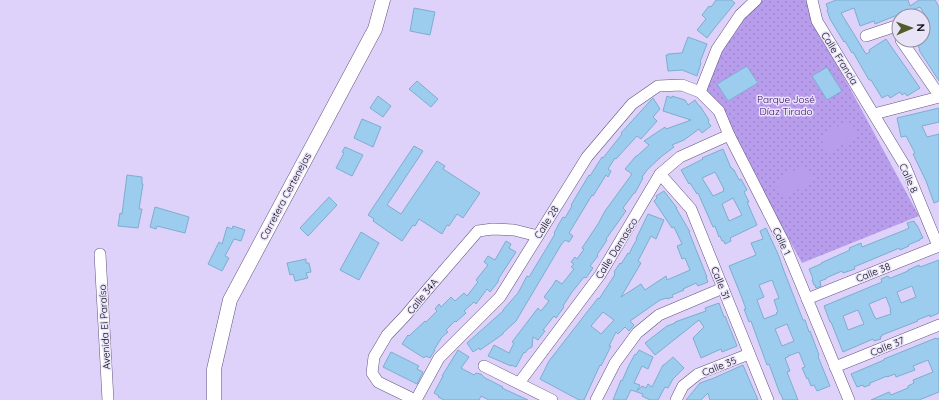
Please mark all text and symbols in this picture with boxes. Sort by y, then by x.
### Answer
north arrow [891,8,931,48]
text: N [914,23,928,32]
street label: Calle Francia [818,29,861,87]
park label: Parque José Díaz Tirado [757,93,815,118]
street label: Carretera Certenejas [257,150,314,242]
street label: Calle 8 [896,161,921,195]
street label: Calle 28 [531,203,562,241]
street label: Calle Damasco [592,215,640,281]
street label: Calle 1 [769,225,794,257]
street label: Calle 38 [854,260,892,285]
street label: Calle 31 [708,265,733,302]
street label: Calle 34A [404,275,441,317]
street label: Avenida El Paraíso [96,284,113,370]
street label: Calle 37 [868,334,906,359]
street label: Calle 35 [700,354,738,379]

